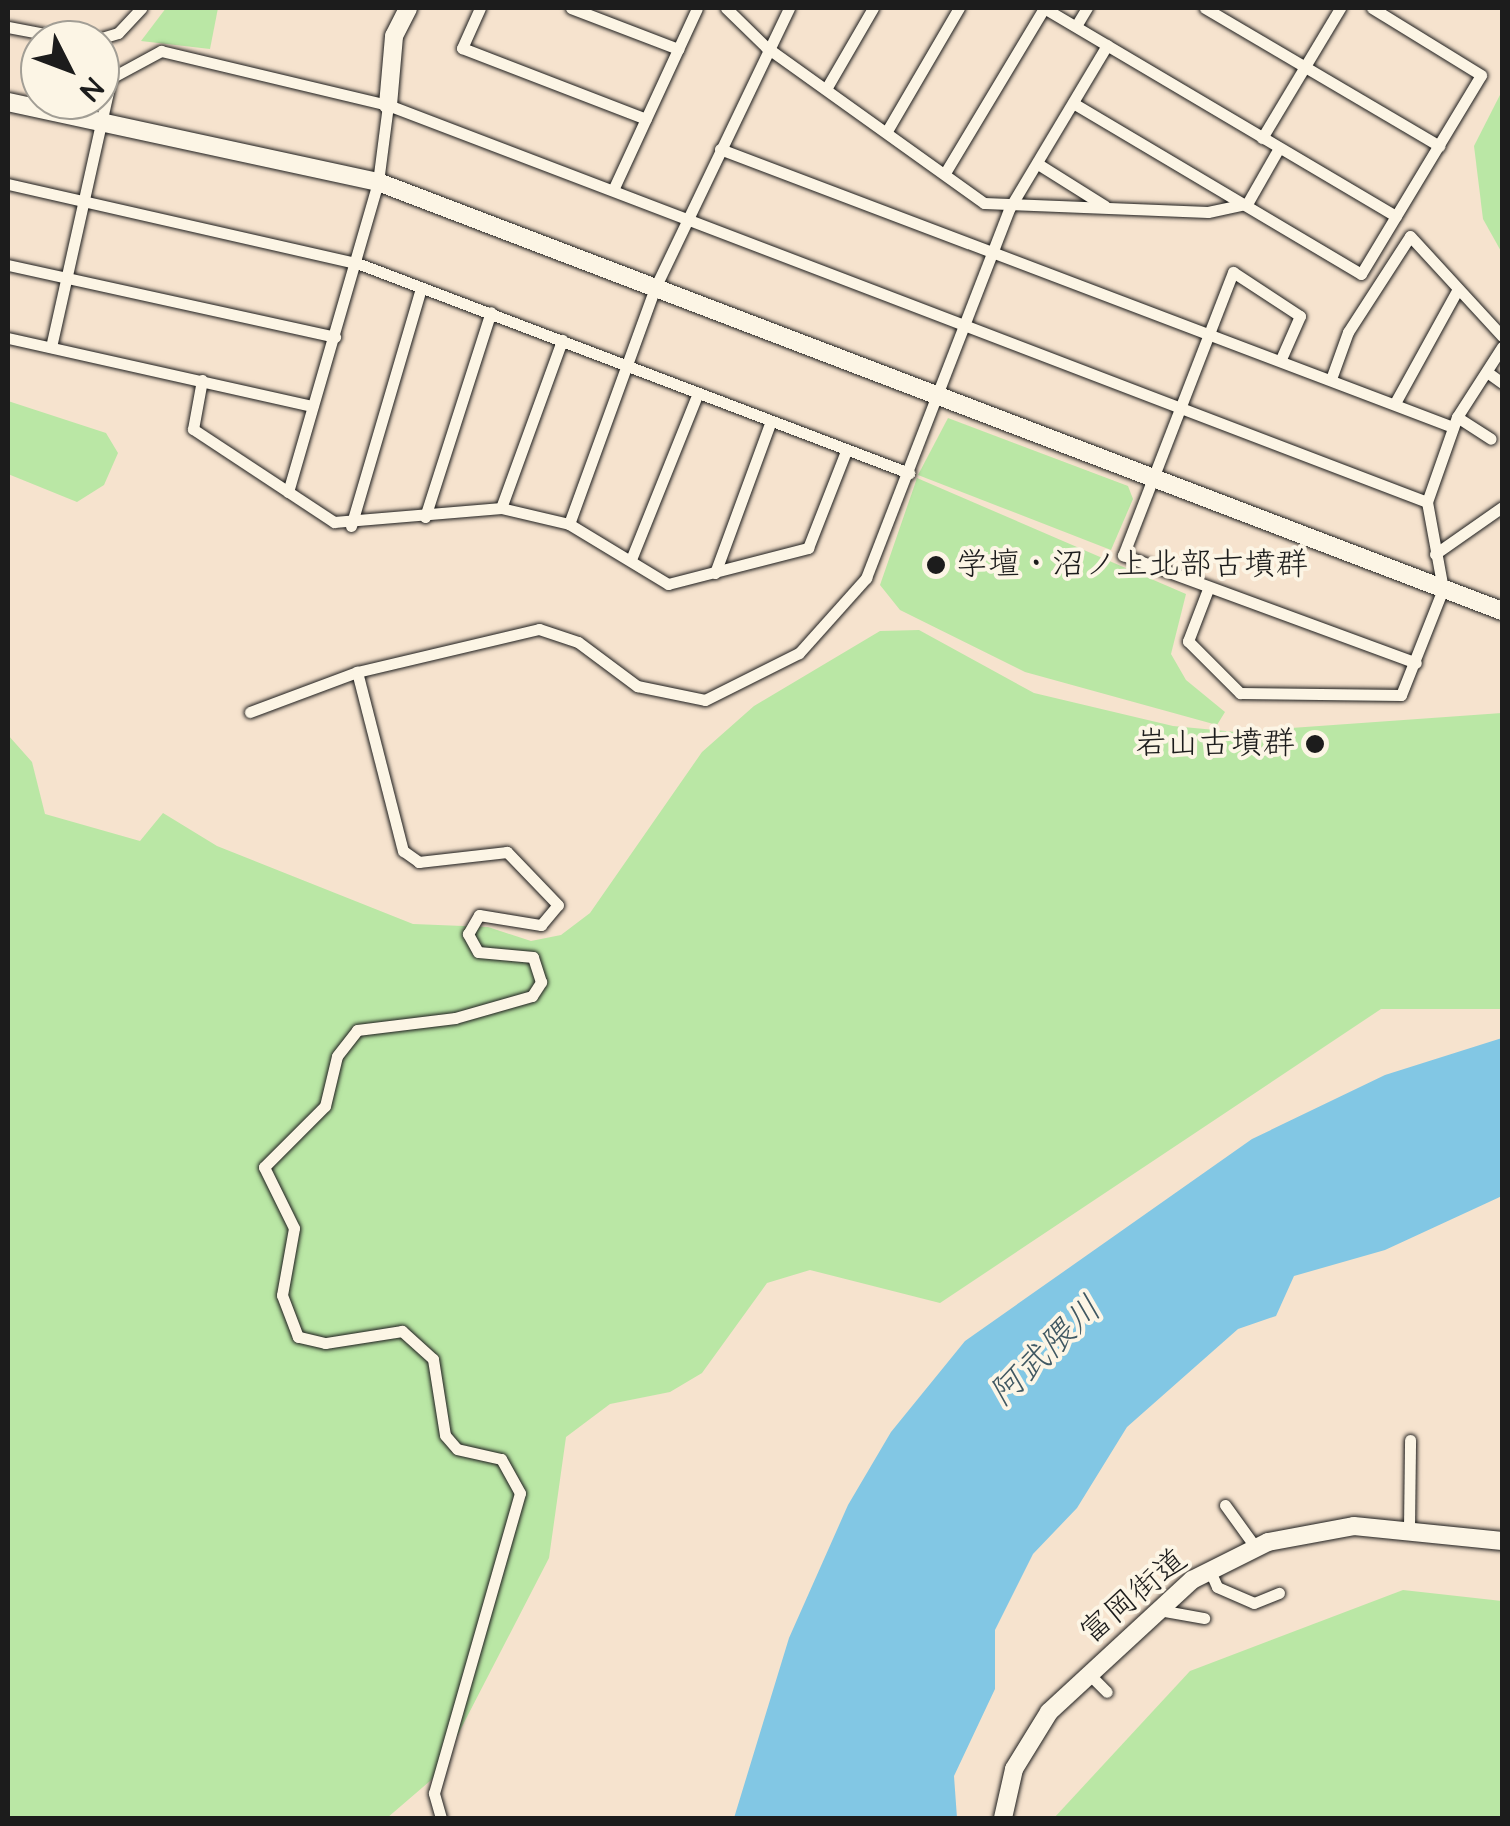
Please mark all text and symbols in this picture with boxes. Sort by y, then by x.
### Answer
north arrow [20,20,120,120]
text: N [71,69,112,109]
place label: 学壇・沼ノ上北部古墳群 [956,546,1308,584]
marker: 学壇・沼ノ上北部古墳群 [925,554,947,576]
place label: 岩山古墳群 [1135,725,1295,763]
marker: 岩山古墳群 [1304,733,1326,755]
water label: 阿武隈川 [981,1288,1111,1416]
street label: 富岡街道 [1073,1541,1195,1653]

